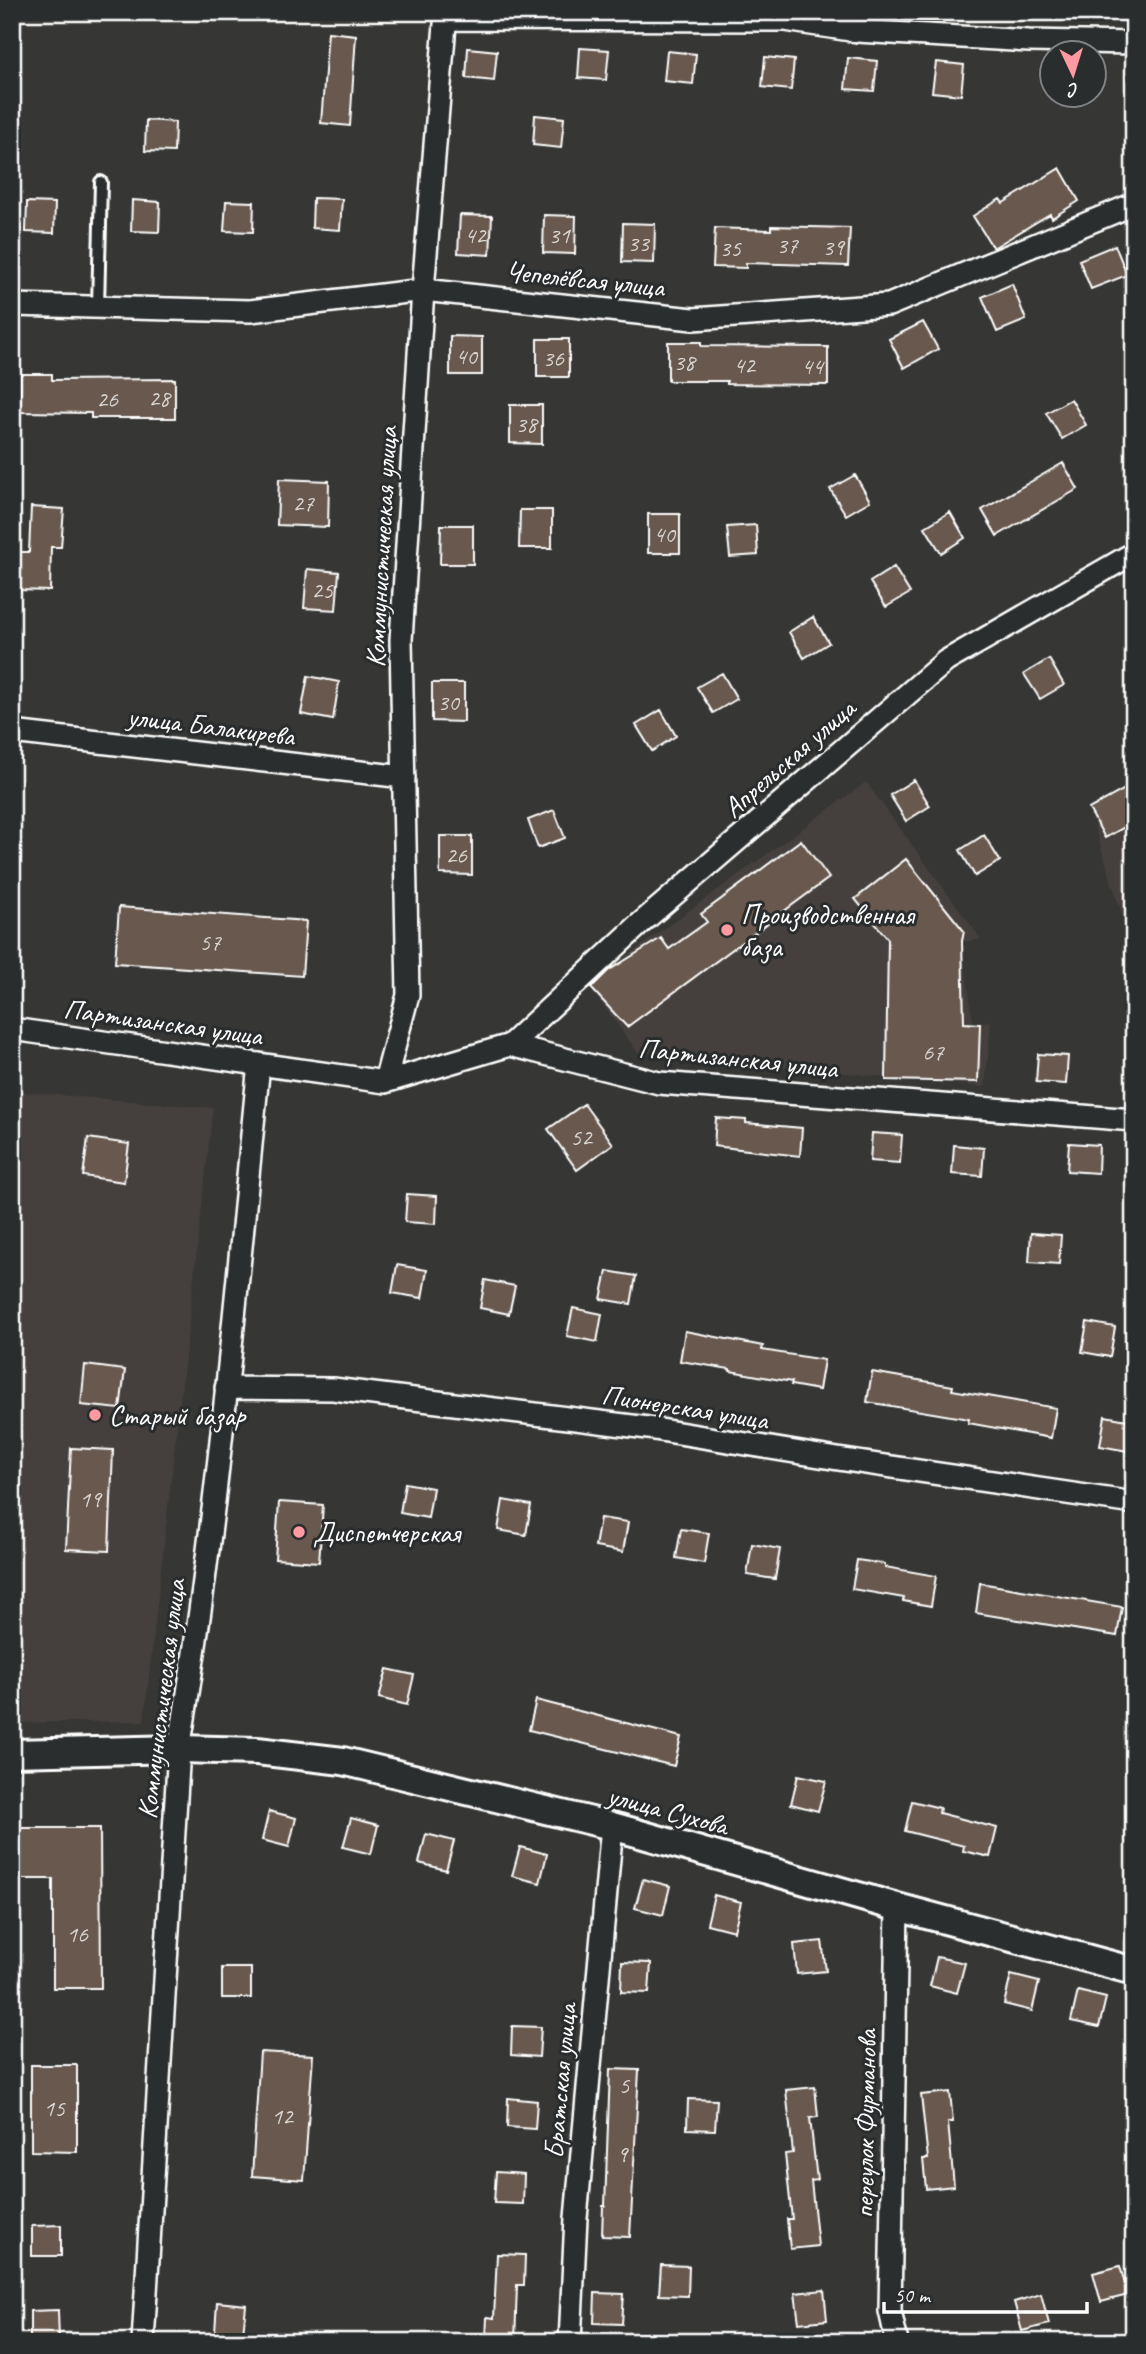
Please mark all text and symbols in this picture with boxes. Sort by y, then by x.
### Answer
north arrow [1038,38,1108,108]
text: С [1066,78,1080,102]
house number: 42 [464,220,488,250]
house number: 31 [548,220,571,250]
house number: 33 [627,228,651,258]
house number: 37 [776,230,799,260]
house number: 39 [822,232,846,262]
house number: 35 [719,233,742,263]
street label: Чепелёвсая улица [504,253,668,305]
house number: 40 [455,341,479,371]
house number: 36 [542,343,565,373]
house number: 38 [673,347,697,377]
house number: 42 [733,350,757,380]
house number: 44 [801,351,825,381]
house number: 28 [148,383,172,413]
house number: 26 [96,384,119,414]
house number: 38 [515,409,539,439]
street label: Коммунистическая улица [357,424,405,668]
house number: 27 [292,488,315,518]
house number: 40 [653,519,677,549]
house number: 25 [311,575,334,605]
house number: 30 [437,687,461,717]
street label: Апрельская улица [716,689,864,825]
street label: улица Балакирева [124,698,298,754]
house number: 26 [445,840,468,870]
place label: Производственная база [741,897,916,964]
marker: Производственная база [719,922,735,938]
house number: 57 [199,927,222,957]
street label: Партизанская улица [62,991,266,1053]
street label: Партизанская улица [637,1030,841,1086]
house number: 67 [922,1037,945,1067]
house number: 52 [570,1122,594,1152]
street label: Пионерская улица [600,1377,772,1438]
place label: Старый базар [109,1398,247,1433]
marker: Старый базар [87,1407,103,1423]
house number: 19 [79,1484,103,1514]
place label: Диспетчерская [313,1515,462,1550]
marker: Диспетчерская [291,1524,307,1540]
street label: Коммунистическая улица [129,1576,193,1821]
street label: улица Сухова [602,1777,734,1843]
house number: 16 [66,1919,89,1949]
street label: Братская улица [536,2000,584,2160]
street label: переулок Фурманова [846,2028,884,2219]
house number: 5 [619,2070,631,2100]
house number: 15 [43,2093,66,2123]
house number: 12 [271,2101,295,2131]
house number: 9 [617,2139,630,2169]
scale bar [884,2270,1086,2314]
text: 50 m [894,2282,932,2308]

